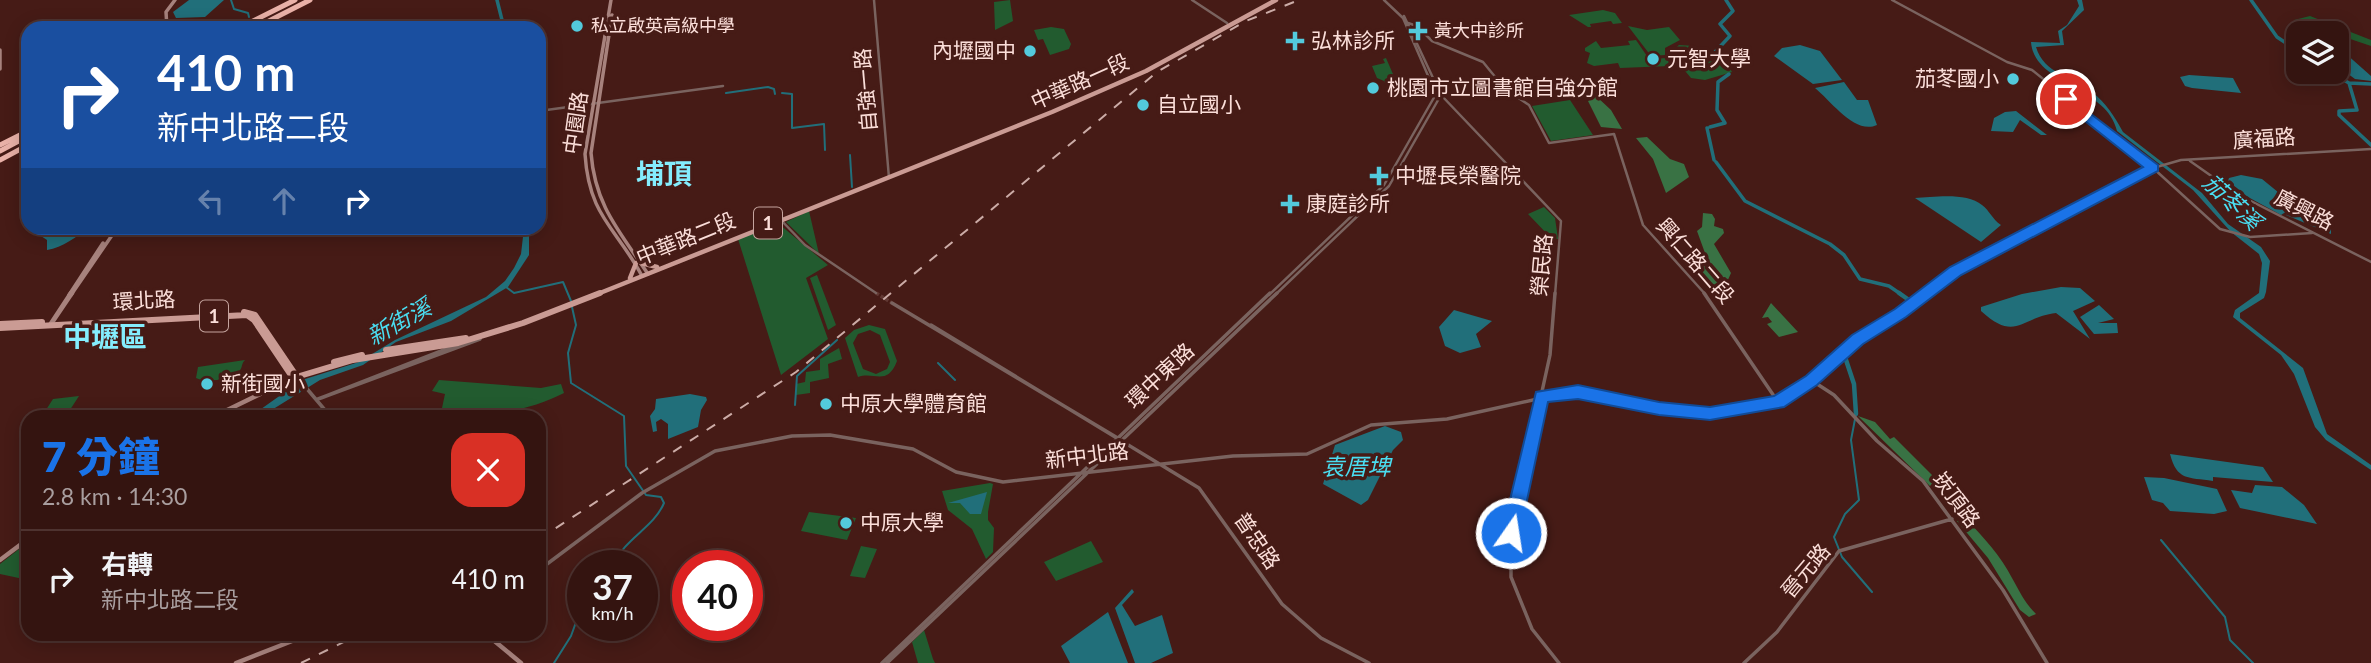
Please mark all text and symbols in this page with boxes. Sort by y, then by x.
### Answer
place label: 私立啟英高級中學 [591,14,735,36]
marker: 私立啟英高級中學 [569,18,585,34]
place label: 黃大中診所 [1434,19,1524,41]
marker: 黃大中診所 [1408,21,1428,41]
map controls [2286,21,2349,84]
button: layers [2286,21,2349,84]
place label: 弘林診所 [1311,27,1395,52]
marker: 弘林診所 [1285,31,1305,51]
place label: 內壢國中 [932,37,1016,62]
text: 410 m [157,43,295,101]
marker: 內壢國中 [1022,43,1038,59]
place label: 元智大學 [1667,45,1751,70]
street label: 自強一路 [848,47,881,133]
street label: 中華路一段 [1026,48,1132,113]
icon: right [42,49,133,140]
marker: 元智大學 [1645,51,1661,67]
place label: 茄苳國小 [1915,65,1999,90]
pin [2036,69,2096,129]
marker: 茄苳國小 [2005,71,2021,87]
place label: 桃園市立圖書館自強分館 [1387,74,1618,99]
marker: 桃園市立圖書館自強分館 [1365,80,1381,96]
icon: arrive [2047,80,2085,118]
street label: 中園路 [558,90,591,156]
place label: 自立國小 [1157,91,1241,116]
marker: 自立國小 [1135,97,1151,113]
text: 新中北路二段 [157,107,349,146]
street label: 廣福路 [2232,123,2296,152]
district label: 埔頂 [636,156,692,190]
place label: 中壢長榮醫院 [1395,162,1521,187]
marker: 中壢長榮醫院 [1369,166,1389,186]
water label: 茄苳溪 [2198,168,2270,237]
icon: left [192,182,230,220]
icon: ahead [265,182,303,220]
icon: right [338,182,376,220]
street label: 廣興路 [2271,183,2338,234]
place label: 康庭診所 [1306,190,1390,215]
marker: 康庭診所 [1280,194,1300,214]
street label: 中華路二段 [632,206,739,269]
road number: 1 [754,208,782,238]
street label: 興仁路二段 [1652,212,1740,308]
street label: 榮民路 [1525,232,1556,297]
street label: 環北路 [112,285,176,314]
water label: 新街溪 [362,291,438,350]
road number: 1 [200,300,228,332]
district label: 中壢區 [63,319,147,353]
street label: 環中東路 [1120,337,1198,413]
place label: 新街國小 [221,370,305,395]
marker: 新街國小 [199,376,215,392]
place label: 中原大學體育館 [840,390,987,415]
marker: 中原大學體育館 [818,396,834,412]
text: 7 分鐘 [42,431,160,481]
button: close [451,433,525,507]
street label: 新中北路 [1044,437,1130,472]
water label: 袁厝埤 [1322,452,1394,480]
street label: 崁頂路 [1928,466,1986,532]
text: 2.8 km · 14:30 [42,482,187,510]
position arrow [1474,496,1548,570]
street label: 普忠路 [1230,507,1286,573]
place label: 中原大學 [860,509,944,534]
marker: 中原大學 [838,515,854,531]
street label: 晉元路 [1775,538,1835,602]
text: 右轉 [101,548,153,580]
speed limit sign: 40 [672,550,763,641]
icon: right [42,560,80,598]
text: 410 m [452,563,525,595]
text: 37 [592,565,633,607]
text: 新中北路二段 [101,585,239,613]
text: km/h [591,602,634,624]

